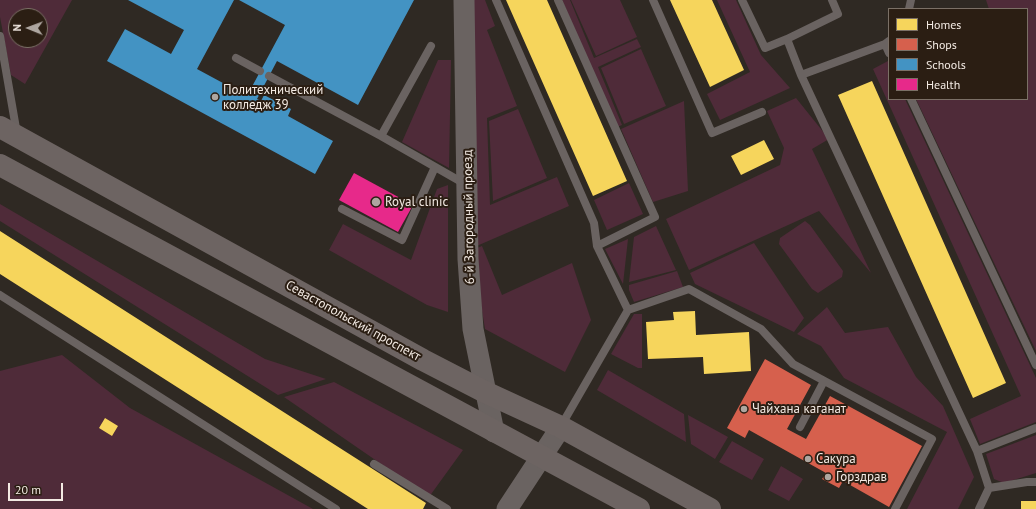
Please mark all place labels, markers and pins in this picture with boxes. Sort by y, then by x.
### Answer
place label: Политехнический колледж 39 [223,82,323,113]
marker: Политехнический колледж 39 [210,92,220,102]
place label: Royal clinic [385,194,448,210]
marker: Royal clinic [370,196,382,208]
place label: Чайхана каганат [752,401,846,417]
marker: Чайхана каганат [739,404,749,414]
place label: Сакура [816,451,856,467]
marker: Сакура [803,454,813,464]
place label: Горздрав [836,469,887,485]
marker: Горздрав [823,472,833,482]

